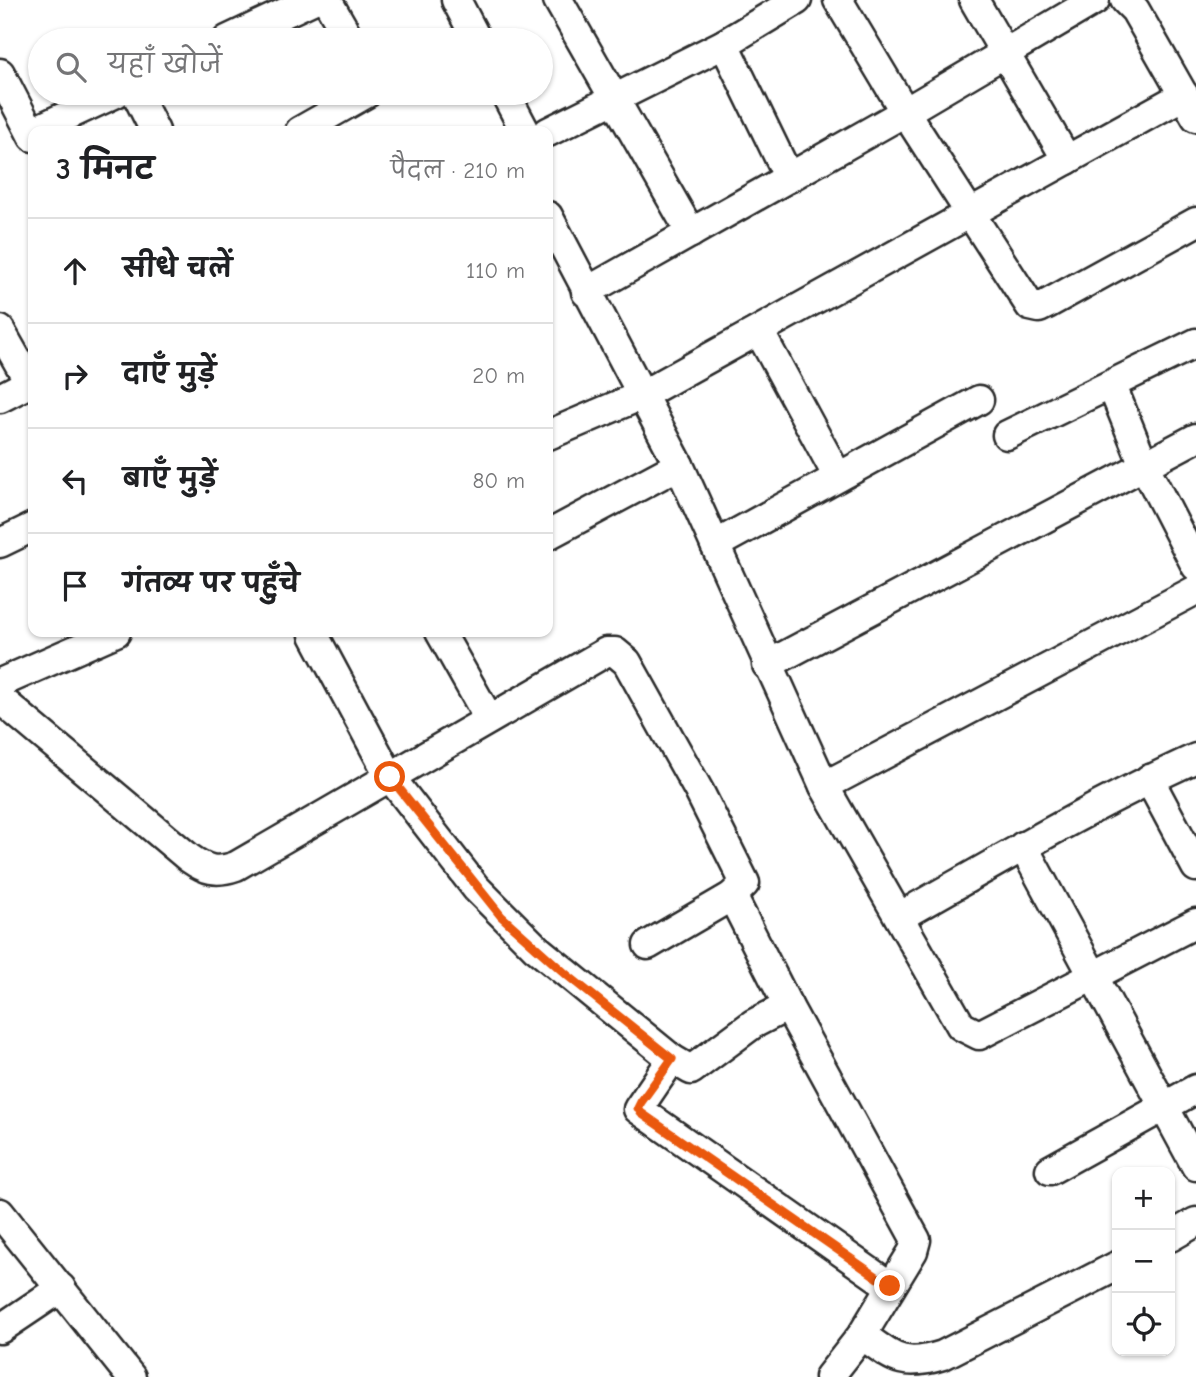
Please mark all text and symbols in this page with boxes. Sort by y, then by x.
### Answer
search box [28,28,553,105]
icon: search [52,48,90,86]
text: यहाँ खोजें [108,50,222,80]
text: 3 मिनट [56,152,154,187]
text: पैदल · 210 m [391,157,525,184]
icon: ahead [56,252,94,290]
text: सीधे चलें [123,254,232,284]
text: 110 m [466,257,525,284]
icon: right [56,357,94,395]
text: दाएँ मुड़ें [123,359,216,389]
text: 20 m [472,362,525,389]
icon: left [56,462,94,500]
text: बाएँ मुड़ें [123,464,217,494]
text: 80 m [472,467,525,494]
icon: arrive [56,567,94,605]
text: गंतव्य पर पहुँचे [123,569,300,599]
route start [374,761,405,792]
map controls [1112,1167,1175,1356]
button: + [1112,1167,1175,1230]
button: − [1112,1230,1175,1293]
route end [874,1270,905,1301]
button: locate [1112,1293,1175,1356]

